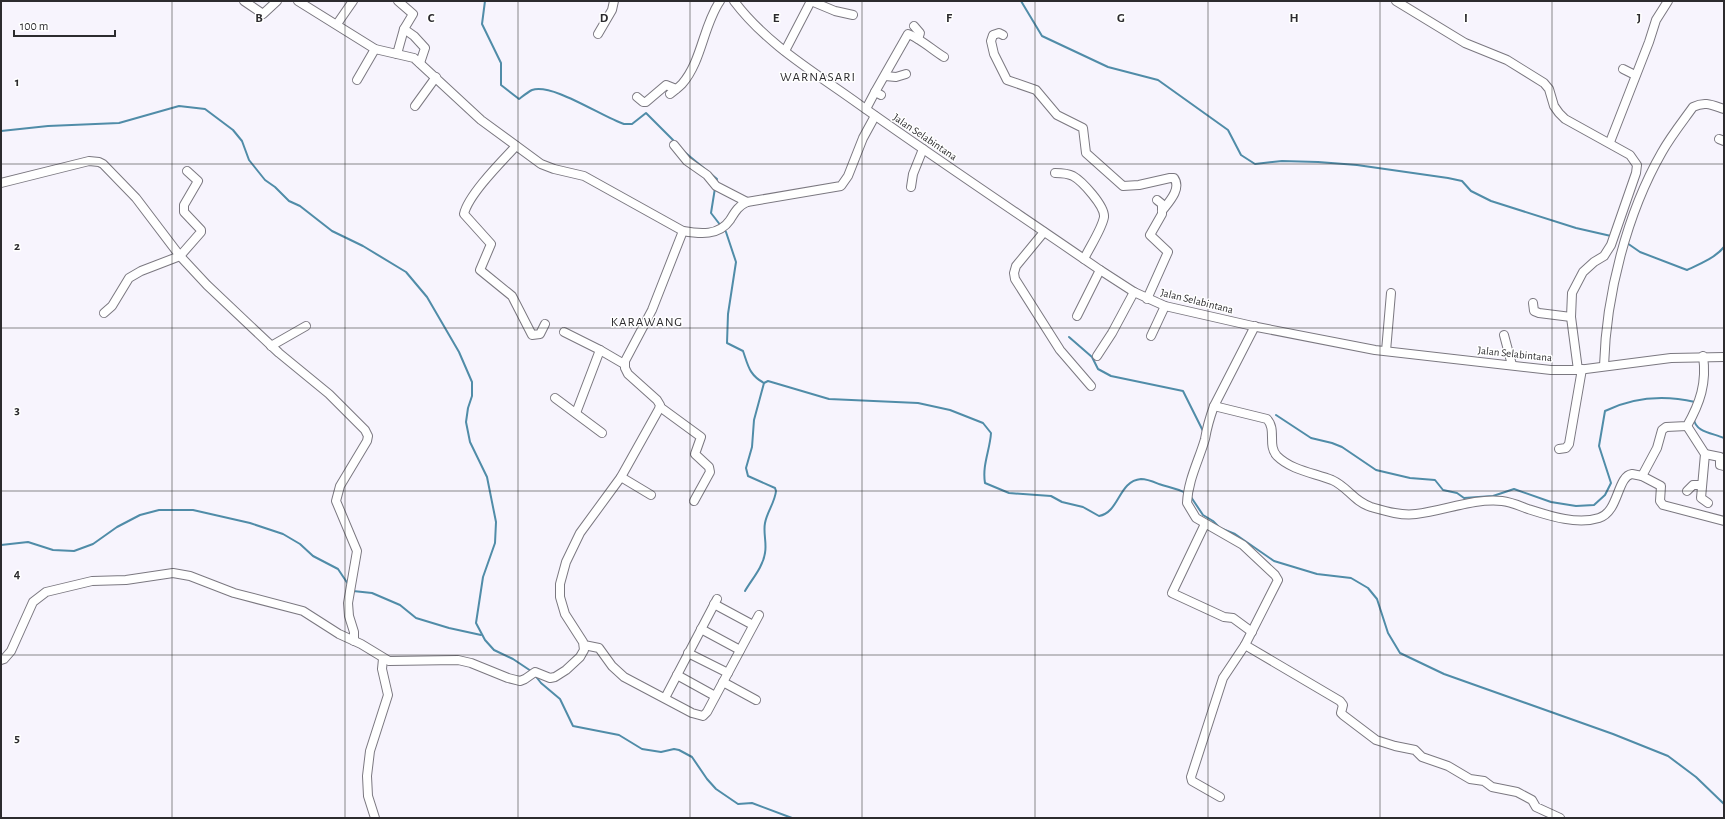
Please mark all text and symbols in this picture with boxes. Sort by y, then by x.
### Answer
scale bar [14,12,115,38]
text: B [255,12,263,25]
text: C [428,12,435,25]
text: D [600,12,609,25]
text: E [773,12,780,25]
text: F [946,12,953,25]
text: G [1117,12,1125,25]
text: H [1289,12,1299,25]
text: I [1464,12,1468,25]
text: J [1637,12,1641,25]
text: 100 m [20,20,48,32]
district label: WARNASARI [780,71,856,84]
text: 1 [15,76,19,89]
street label: Jalan Selabintana [891,112,959,162]
text: 2 [14,240,20,253]
street label: Jalan Selabintana [1160,287,1234,315]
district label: KARAWANG [611,316,683,329]
street label: Jalan Selabintana [1477,345,1553,363]
text: 3 [14,404,20,417]
text: 4 [14,568,21,581]
text: 5 [14,732,20,745]

